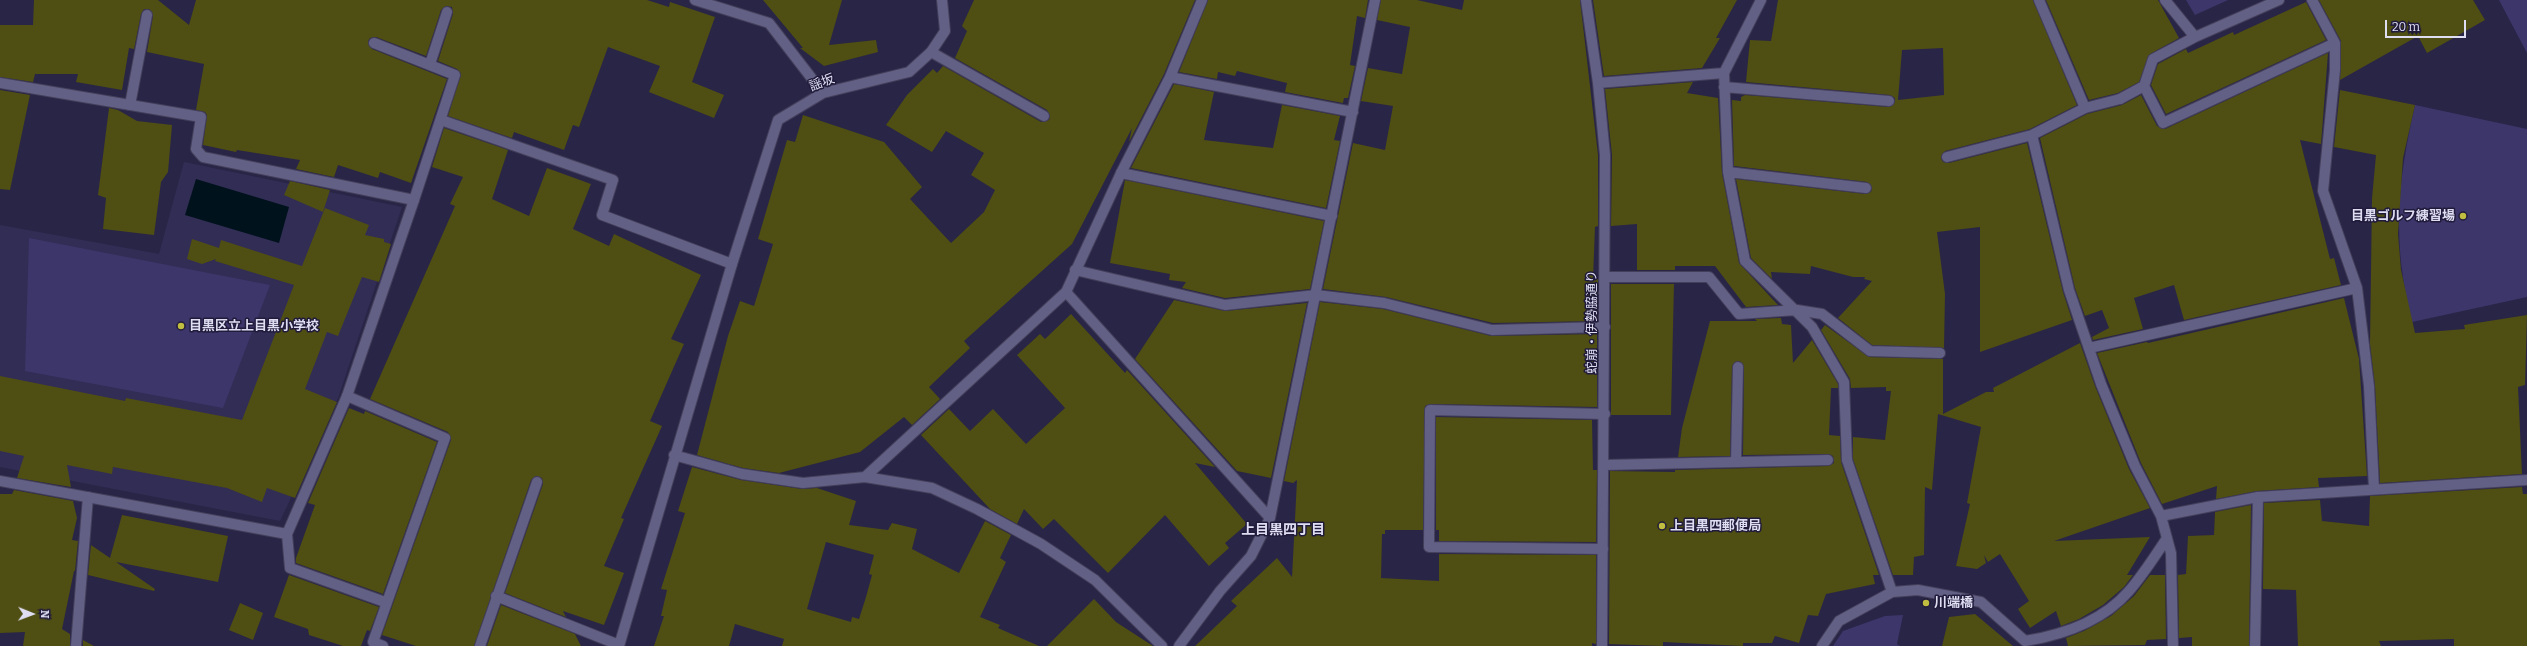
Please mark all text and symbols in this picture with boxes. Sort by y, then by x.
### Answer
scale bar [2387,12,2468,38]
text: 20 m [2392,20,2420,34]
street label: 謡坂 [807,71,837,95]
place label: 目黒ゴルフ練習場 [2351,208,2455,224]
marker: 目黒ゴルフ練習場 [2458,211,2468,221]
street label: 蛇崩・伊勢脇通り [1584,270,1600,374]
place label: 目黒区立上目黒小学校 [189,318,319,334]
marker: 目黒区立上目黒小学校 [176,321,186,331]
place label: 上目黒四郵便局 [1670,518,1761,534]
marker: 上目黒四郵便局 [1657,521,1667,531]
district label: 上目黒四丁目 [1241,522,1325,538]
north arrow [12,594,52,634]
place label: 川端橋 [1934,595,1973,611]
marker: 川端橋 [1921,598,1931,608]
text: N [38,610,51,619]

